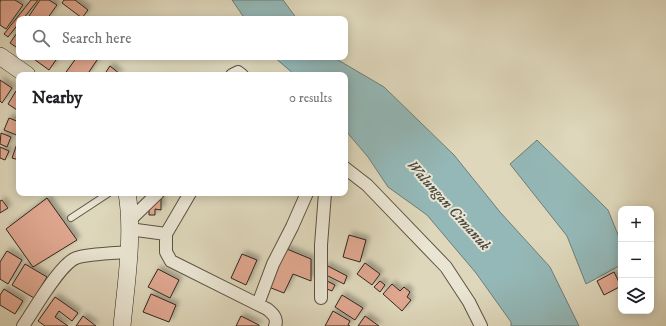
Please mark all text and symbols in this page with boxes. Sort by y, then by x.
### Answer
search box [16,16,348,60]
icon: search [30,27,52,49]
text: Search here [62,29,131,48]
text: Nearby [32,87,82,109]
text: 0 results [289,90,332,106]
water label: Walungan Cimanuk [403,156,495,255]
map controls [618,206,654,314]
button: + [618,206,654,242]
button: − [618,242,654,278]
button: layers [618,278,654,314]

